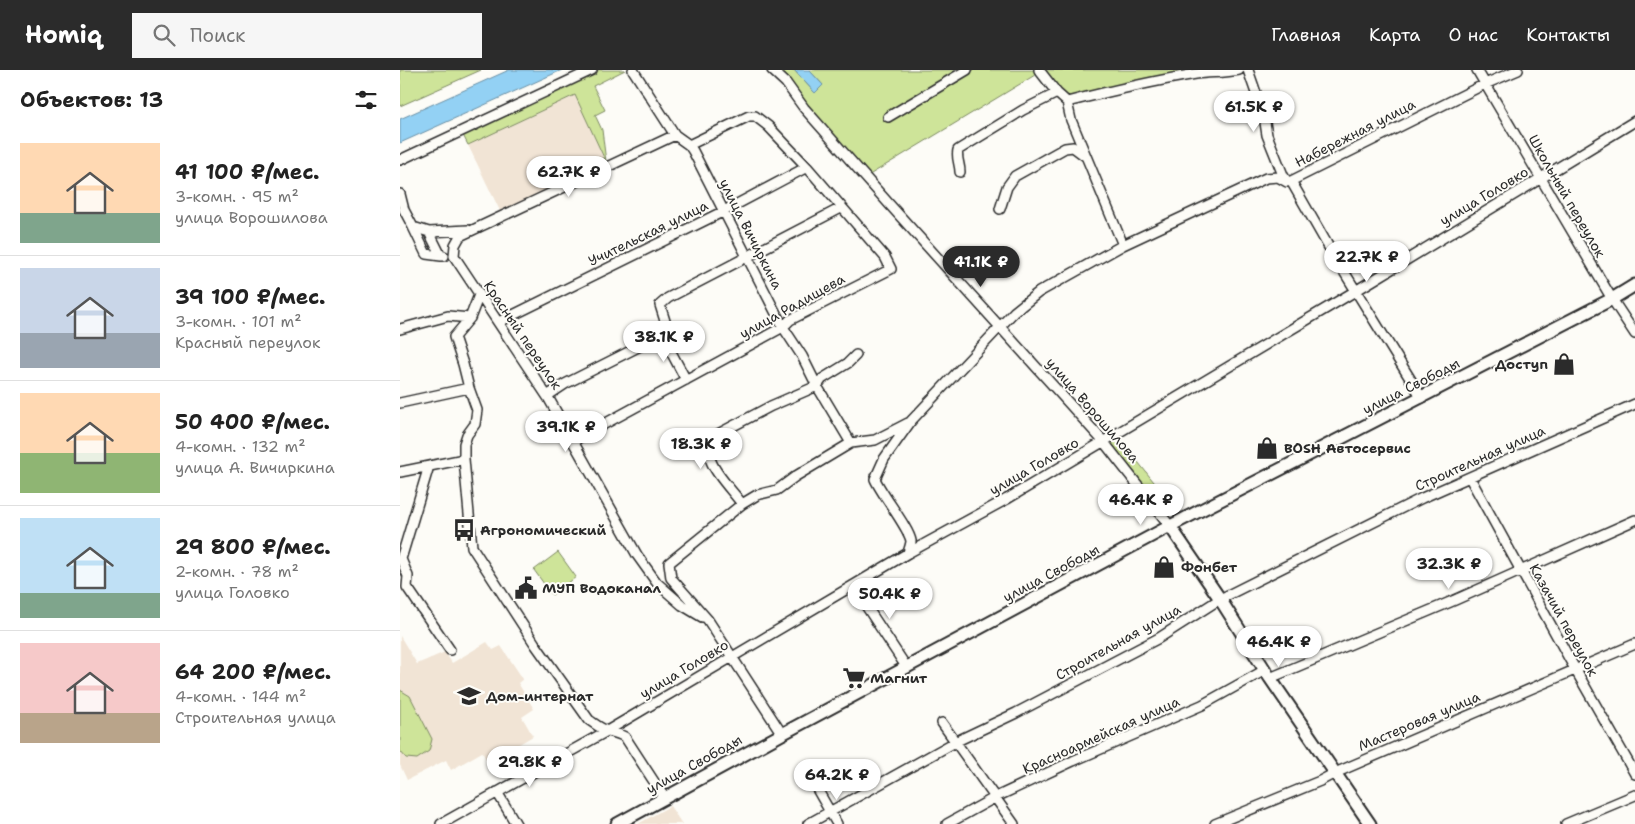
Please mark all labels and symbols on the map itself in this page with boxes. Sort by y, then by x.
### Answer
pin: 61.5K ₽ [1208,90,1300,133]
street label: Набережная улица [1292,95,1419,171]
street label: Школьный переулок [1524,131,1610,261]
pin: 62.7K ₽ [523,156,615,198]
street label: улица Головко [1436,162,1532,230]
street label: улица Вичиркина [715,176,787,292]
street label: Учительская улица [585,196,711,270]
pin: 22.7K ₽ [1321,240,1413,283]
pin: 41.1K ₽ [935,246,1027,288]
street label: улица Радищева [736,269,848,342]
street label: Красный переулок [480,277,566,393]
pin: 38.1K ₽ [618,320,710,363]
shop icon: Доступ [1551,351,1577,377]
street label: улица Ворошилова [1042,354,1144,467]
street label: улица Свободы [1359,354,1463,418]
place label: Доступ [1495,355,1548,373]
pin: 39.1K ₽ [520,410,612,453]
street label: Строительная улица [1412,421,1548,495]
pin: 18.3K ₽ [655,428,747,470]
street label: улица Головко [986,433,1082,499]
shop icon: BOSH Автосервис [1254,435,1280,461]
place label: BOSH Автосервис [1284,439,1411,457]
pin: 46.4K ₽ [1095,484,1187,526]
bus stop icon: Агрономический [451,517,477,543]
place label: Агрономический [480,521,606,539]
street label: улица Свободы [1000,540,1102,606]
pin: 32.3K ₽ [1403,548,1495,590]
shop icon: Фонбет [1151,554,1177,580]
place label: Фонбет [1181,558,1238,576]
street label: Казачий переулок [1526,560,1603,680]
public building icon: МУП Водоканал [513,575,539,601]
pin: 50.4K ₽ [844,578,936,620]
place label: МУП Водоканал [542,579,662,597]
street label: Строительная улица [1052,600,1184,684]
pin: 46.4K ₽ [1233,626,1325,668]
street label: улица Головко [636,635,732,703]
supermarket icon: Магнит [841,665,867,691]
place label: Магнит [870,669,928,687]
school or university icon: Дом-интернат [456,683,482,709]
place label: Дом-интернат [486,687,594,705]
street label: Мастеровая улица [1355,687,1483,755]
street label: Красноармейская улица [1020,692,1183,778]
street label: улица Свободы [643,730,745,798]
pin: 29.8K ₽ [484,746,576,788]
pin: 64.2K ₽ [791,758,883,801]

